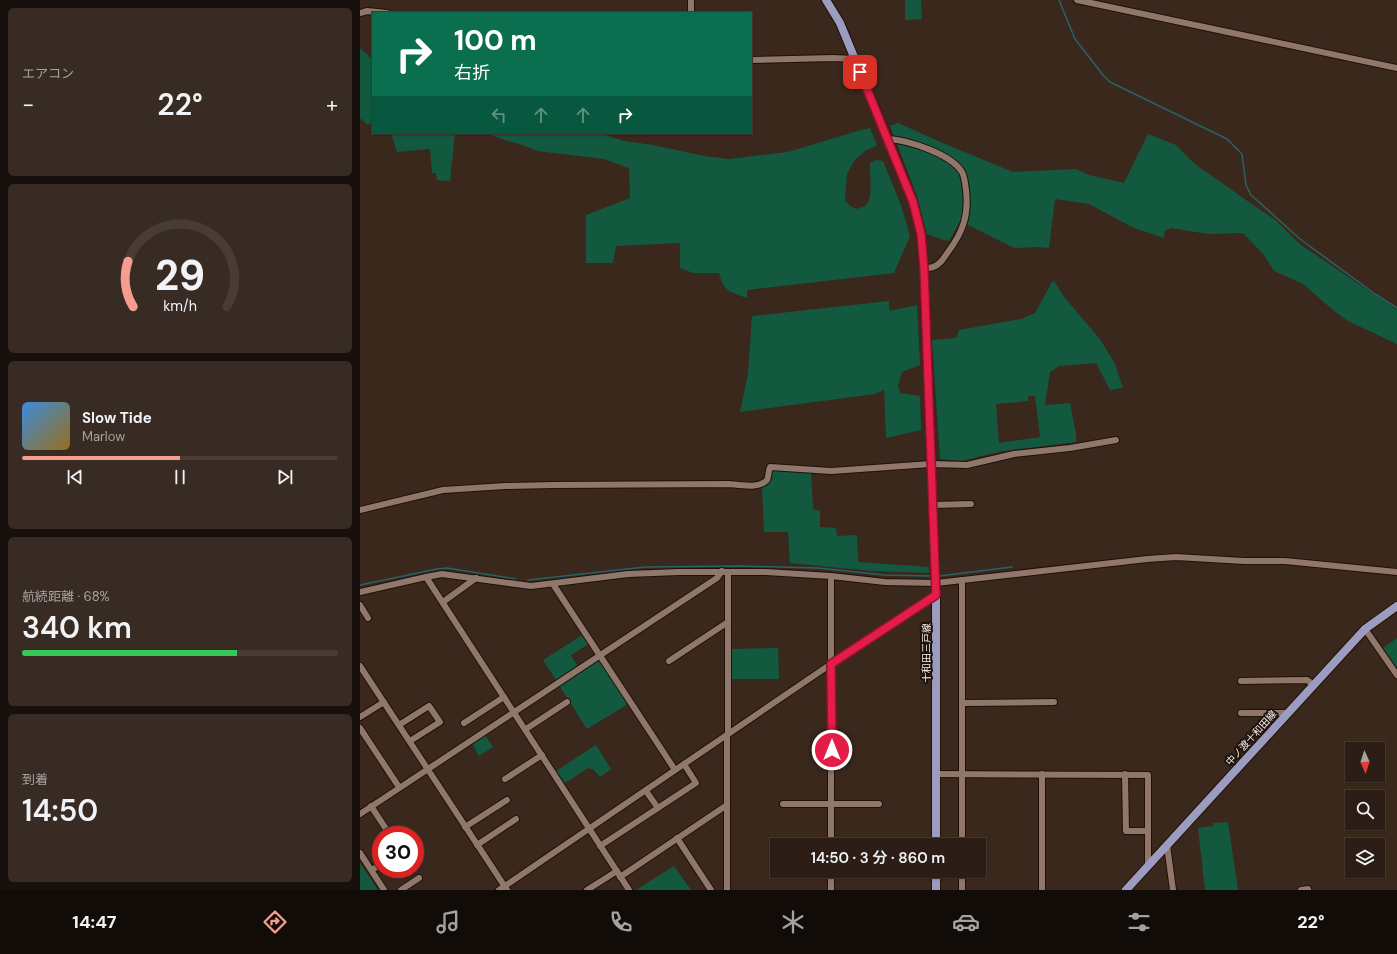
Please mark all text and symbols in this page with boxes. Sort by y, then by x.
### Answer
text: 100 m [454,22,537,59]
icon: right [388,28,440,80]
pin [843,55,877,89]
text: 右折 [454,61,490,85]
icon: arrive [849,61,871,83]
text: エアコン [22,65,74,82]
text: 22° [157,85,203,124]
text: − [22,90,34,119]
text: + [326,90,338,119]
icon: left [488,104,510,126]
icon: ahead [530,104,552,126]
icon: ahead [572,104,594,126]
icon: right [614,104,636,126]
text: 29 [155,248,205,302]
text: km/h [163,296,197,314]
text: Slow Tide [82,408,152,428]
text: Marlow [82,428,125,445]
icon: previous [64,466,86,488]
icon: pause [169,466,191,488]
icon: next [274,466,296,488]
text: 航続距離 · 68% [22,588,110,605]
text: 340 km [22,608,132,647]
street label: 十和田三戸線 [920,623,933,683]
street label: 中ノ渡十和田線 [1223,708,1279,768]
position arrow [811,729,853,771]
north arrow [1345,742,1385,782]
map controls [1345,742,1385,878]
text: 到着 [22,771,48,788]
button: search [1345,790,1385,830]
text: 14:50 [22,791,98,830]
speed limit sign: 30 [372,826,424,878]
button: layers [1345,838,1385,878]
text: 14:50 · 3 分 · 860 m [811,848,945,868]
icon: directions [261,908,289,936]
icon: music [434,908,462,936]
icon: phone [607,908,635,936]
icon: climate [779,908,807,936]
icon: car [952,908,980,936]
icon: filters [1125,908,1153,936]
text: 14:47 [72,910,117,934]
text: 22° [1297,910,1325,934]

